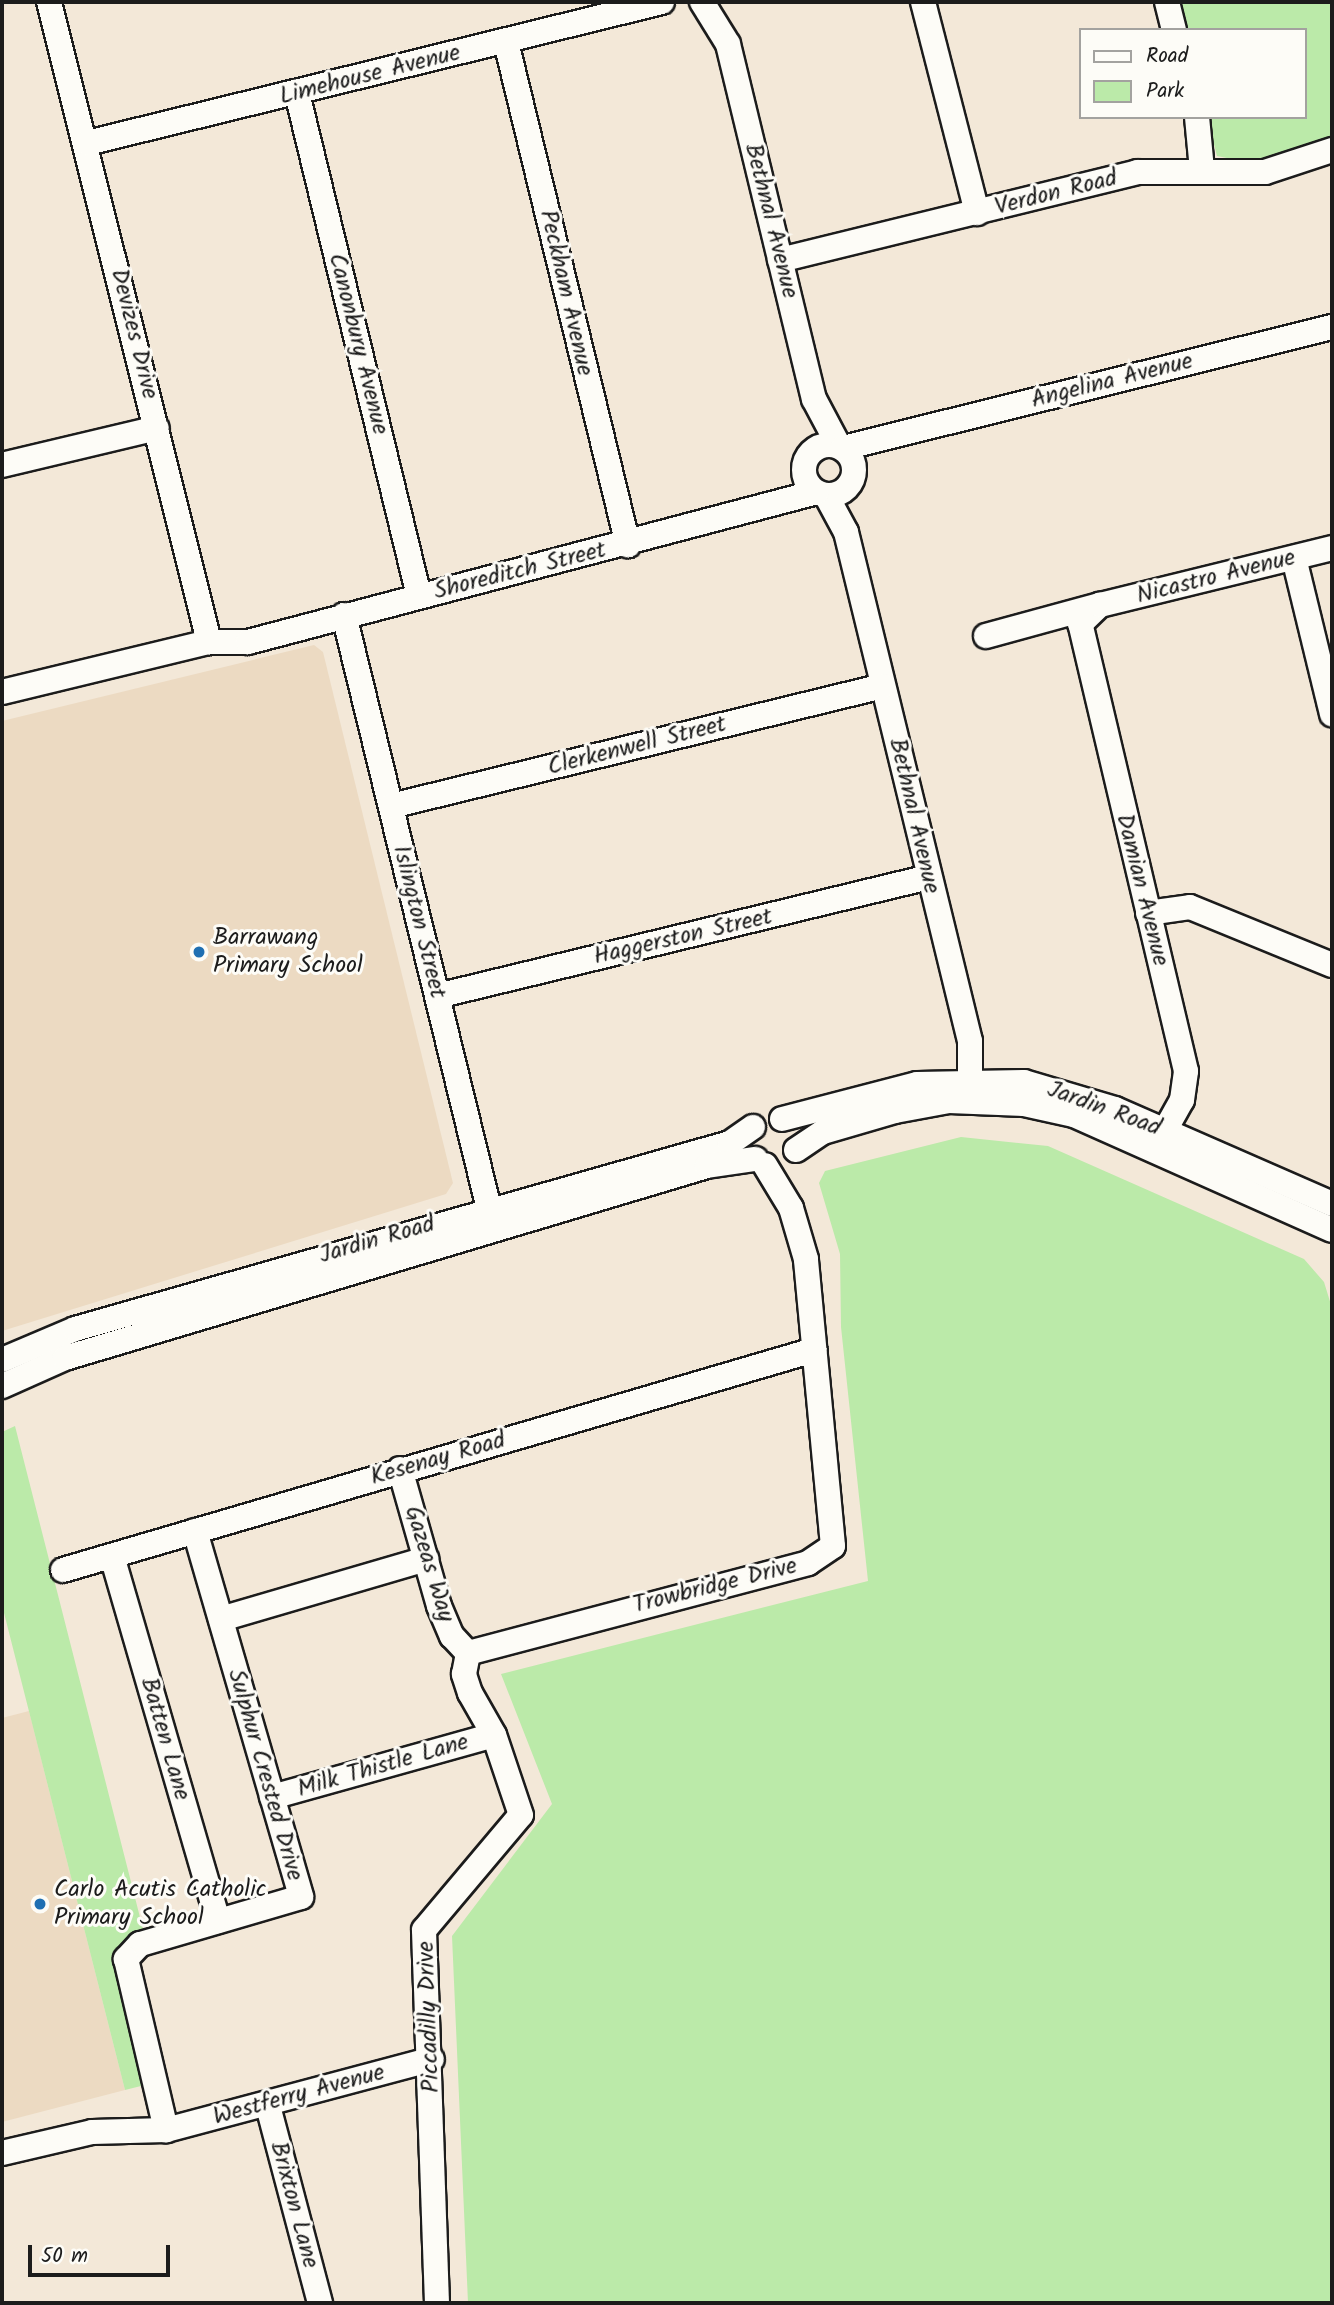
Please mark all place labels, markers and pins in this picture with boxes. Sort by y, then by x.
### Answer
place label: Barrawang Primary School [213,924,363,980]
marker: Barrawang Primary School [191,944,207,960]
place label: Carlo Acutis Catholic Primary School [54,1876,267,1932]
marker: Carlo Acutis Catholic Primary School [32,1896,48,1912]

